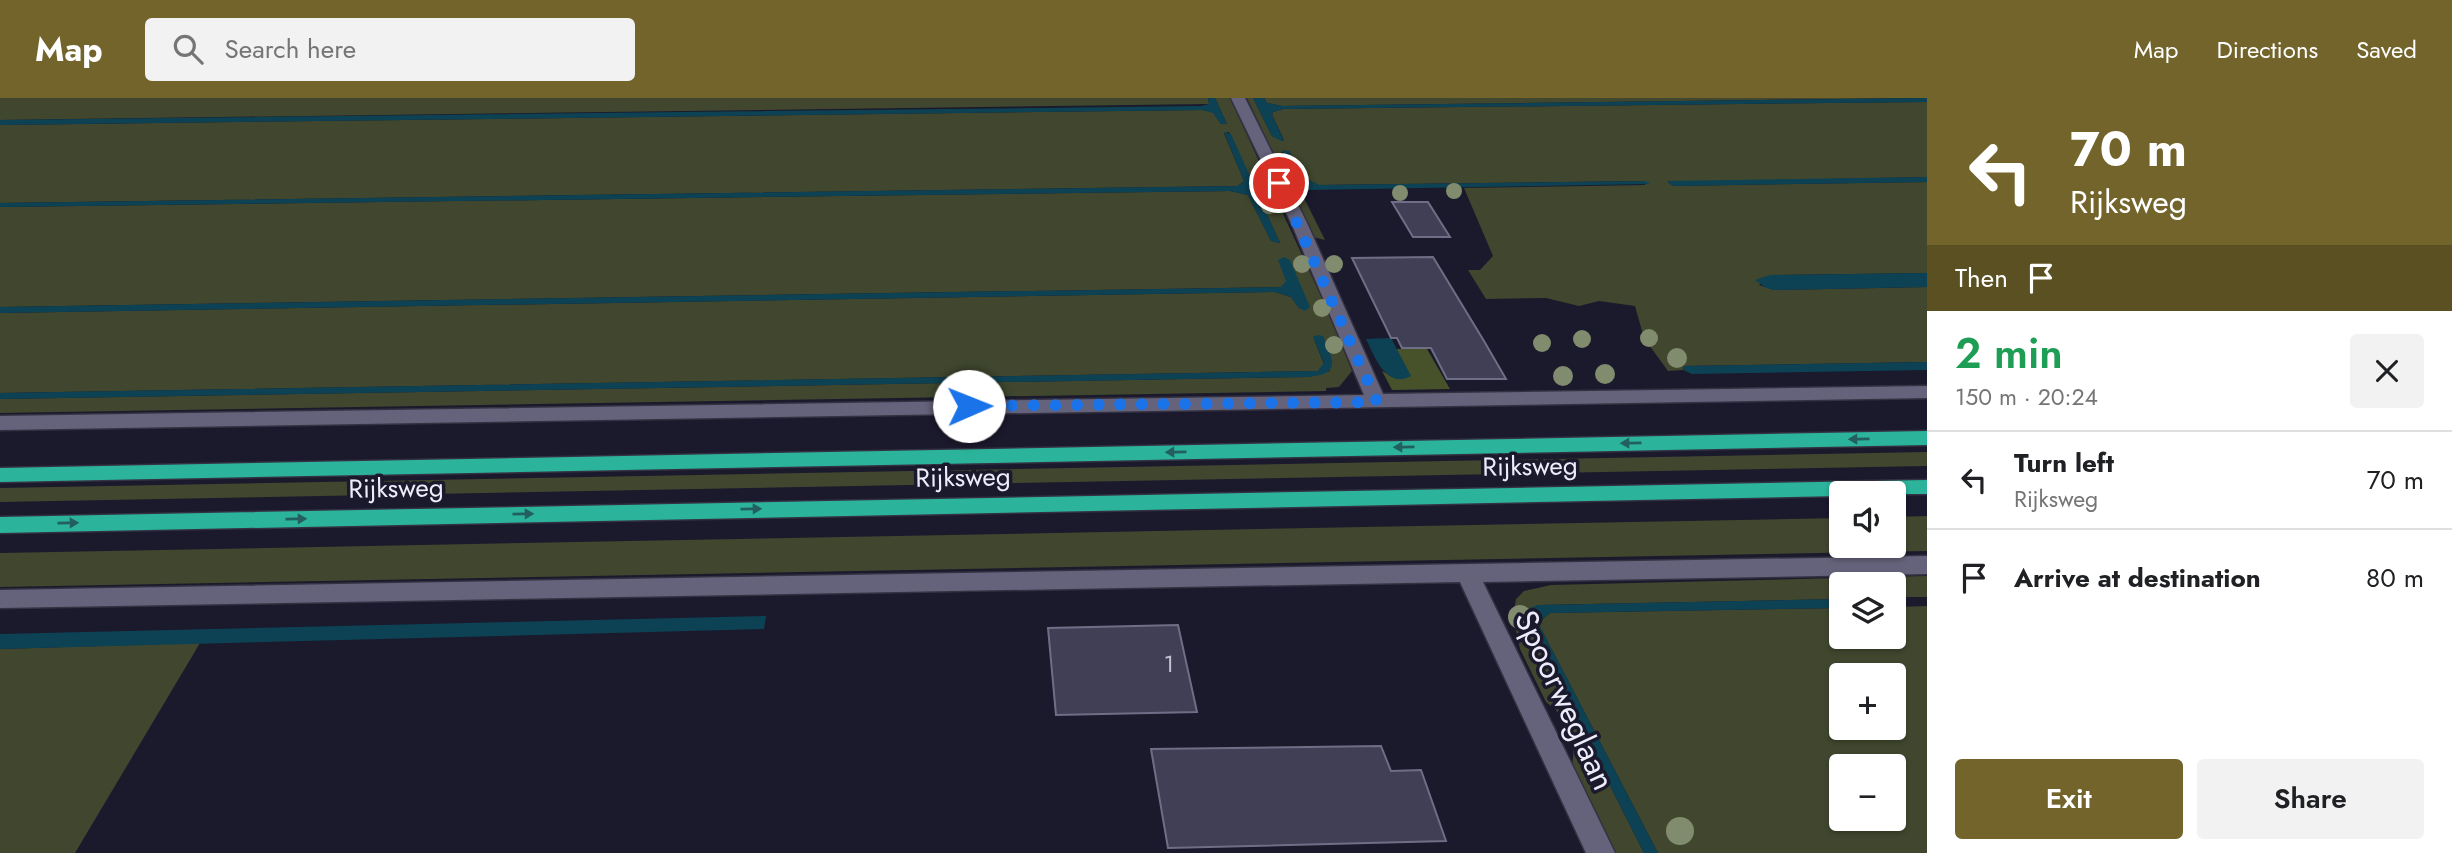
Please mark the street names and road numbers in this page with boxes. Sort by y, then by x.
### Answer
street label: Rijksweg [1482,446,1578,486]
street label: Rijksweg [915,457,1011,497]
street label: Rijksweg [348,468,444,508]
street label: Spoorweglaan [1503,603,1627,797]

